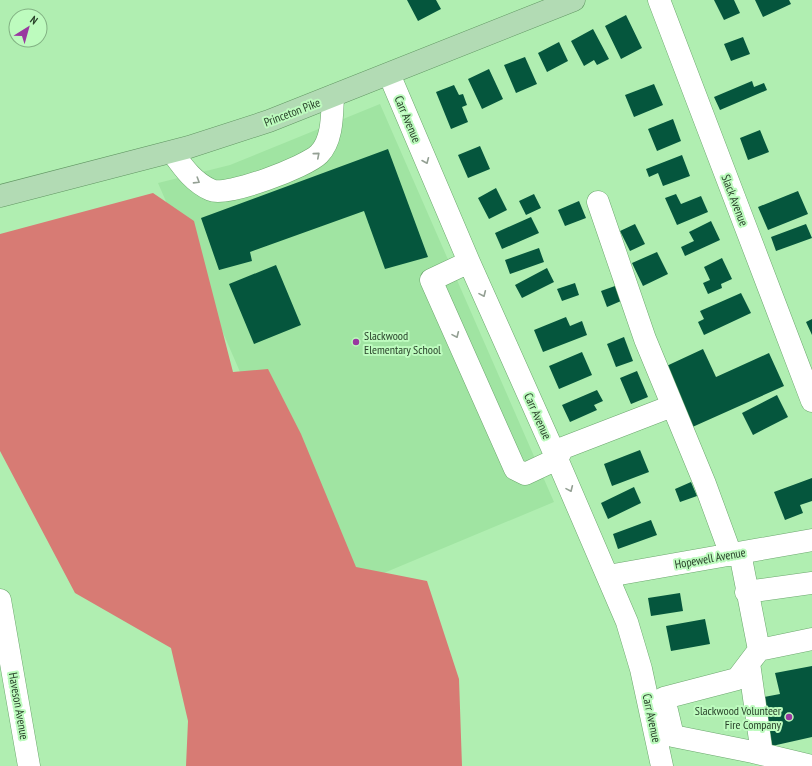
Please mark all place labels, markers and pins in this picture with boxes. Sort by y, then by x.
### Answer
place label: Slackwood Elementary School [364,328,441,357]
marker: Slackwood Elementary School [351,337,361,347]
place label: Slackwood Volunteer Fire Company [695,703,782,732]
marker: Slackwood Volunteer Fire Company [784,712,794,722]

